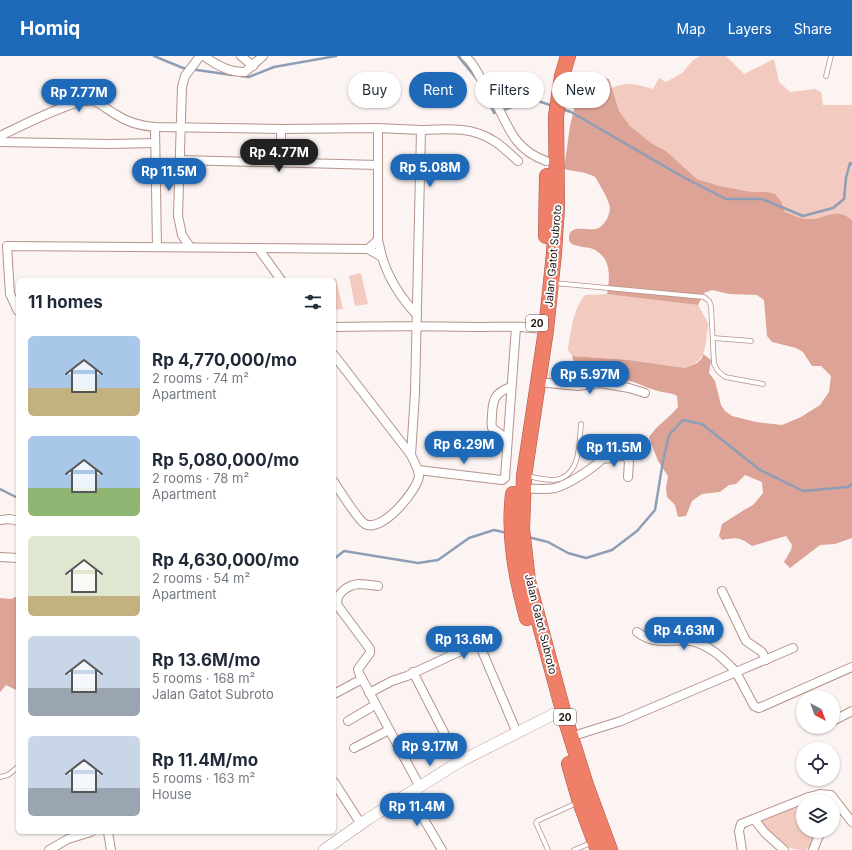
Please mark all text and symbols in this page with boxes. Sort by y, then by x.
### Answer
text: Homiq [20,17,80,40]
text: Map [677,20,706,37]
text: Layers [728,20,772,37]
text: Share [794,20,832,37]
chip: Buy [348,72,401,108]
chip: Rent [409,72,467,108]
chip: Filters [475,72,544,108]
chip: New [552,72,610,108]
pin: Rp 7.77M [38,79,120,113]
text: Rp 7.77M [50,84,108,100]
pin: Rp 4.77M [238,139,320,173]
text: Rp 4.77M [249,144,309,160]
pin: Rp 5.08M [389,154,471,188]
pin: Rp 11.5M [128,158,210,192]
text: Rp 5.08M [399,159,461,175]
text: Rp 11.5M [141,163,197,179]
street label: Jalan Gatot Subroto [542,204,564,308]
icon: filters [302,291,324,313]
text: 11 homes [28,292,103,312]
road number: 20 [526,315,548,331]
text: Rp 4,770,000/mo [152,350,297,370]
icon: home [60,352,108,400]
pin: Rp 5.97M [549,361,631,395]
text: Rp 5.97M [560,366,620,382]
text: 2 rooms · 74 m² [152,370,249,386]
text: Apartment [152,386,217,402]
pin: Rp 6.29M [423,431,505,465]
pin: Rp 11.5M [573,434,655,468]
text: Rp 6.29M [434,436,494,452]
text: Rp 11.5M [586,439,642,455]
text: Rp 5,080,000/mo [152,450,299,470]
icon: home [60,452,108,500]
text: 2 rooms · 78 m² [152,470,249,486]
text: Apartment [152,486,217,502]
text: Rp 4,630,000/mo [152,550,299,570]
icon: home [60,552,108,600]
text: 2 rooms · 54 m² [152,570,250,586]
street label: Jalan Gatot Subroto [522,572,560,676]
text: Apartment [152,586,217,602]
pin: Rp 4.63M [643,617,725,651]
text: Rp 4.63M [653,622,715,638]
pin: Rp 13.6M [423,626,505,660]
text: Rp 13.6M [435,631,493,647]
text: Rp 13.6M/mo [152,650,260,670]
icon: home [60,652,108,700]
text: 5 rooms · 168 m² [152,670,255,686]
text: Jalan Gatot Subroto [152,686,274,702]
north arrow [796,690,840,734]
map controls [796,690,840,838]
road number: 20 [554,709,576,725]
pin: Rp 9.17M [389,733,471,767]
text: Rp 9.17M [402,738,458,754]
button: locate [796,742,840,786]
text: Rp 11.4M/mo [152,750,258,770]
icon: home [60,752,108,800]
text: 5 rooms · 163 m² [152,770,255,786]
text: House [152,786,192,802]
pin: Rp 11.4M [376,793,458,827]
button: layers [796,794,840,838]
text: Rp 11.4M [389,798,445,814]

